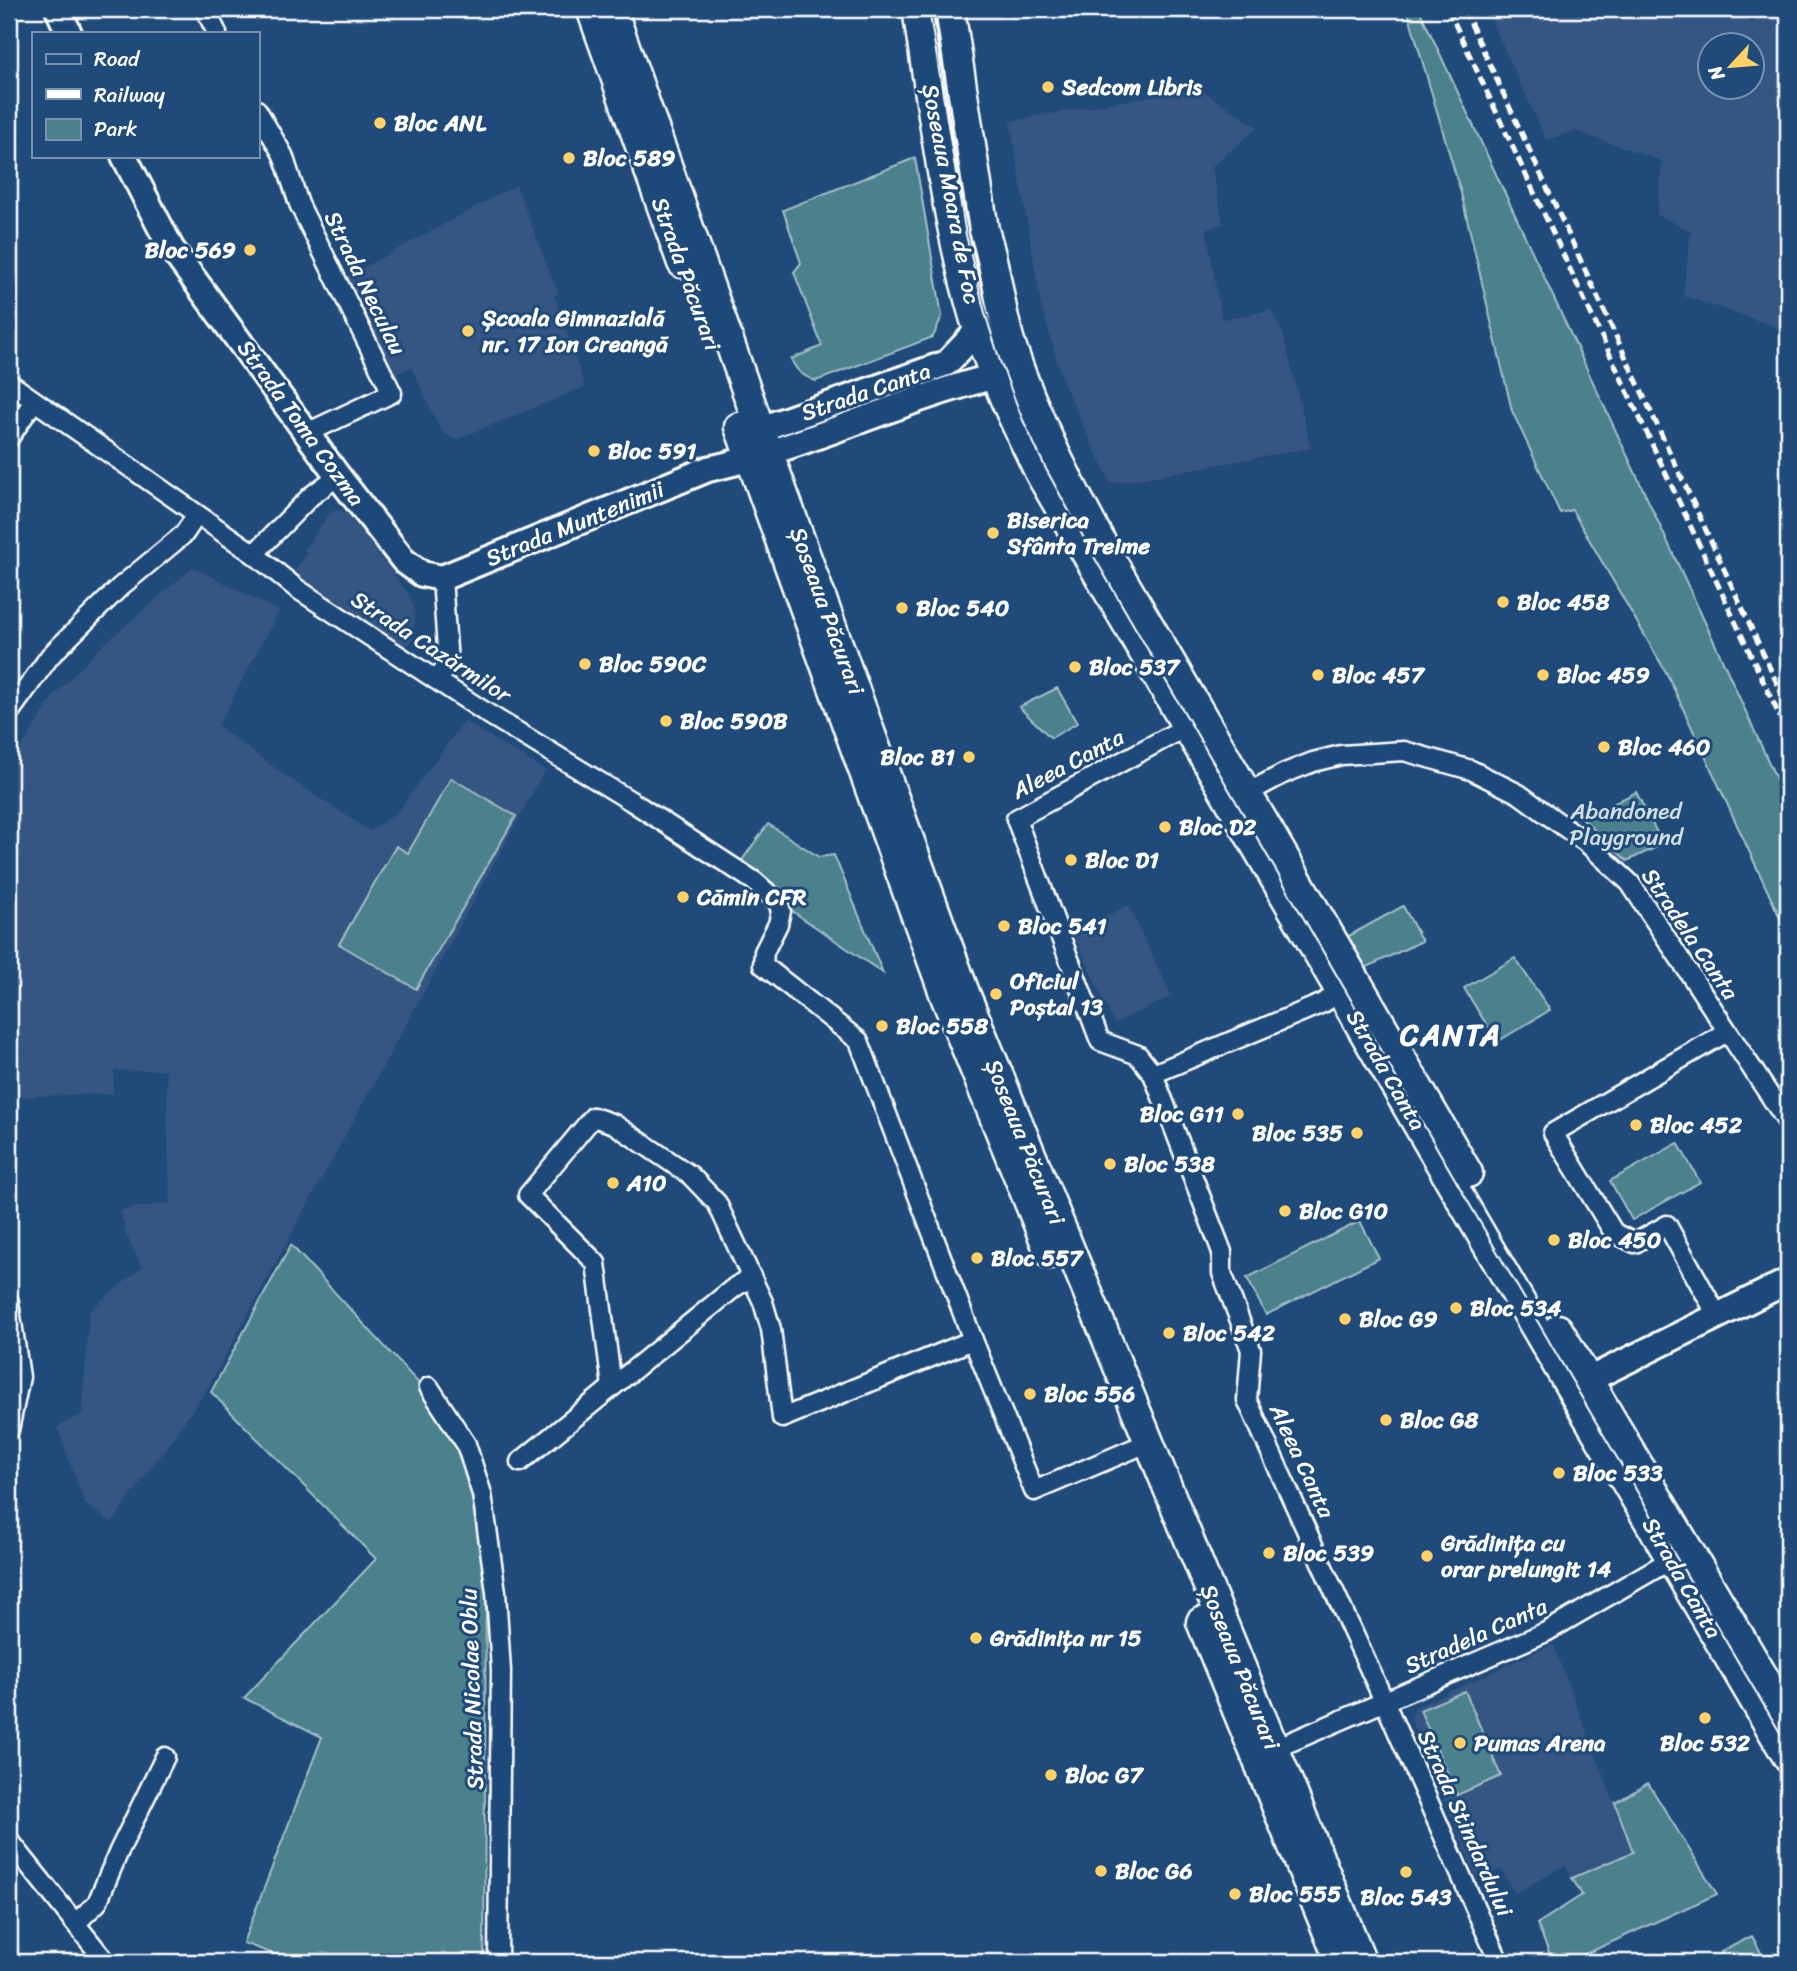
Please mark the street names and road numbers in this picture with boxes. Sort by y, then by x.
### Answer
street label: Șoseaua Moara de Foc [910,80,993,308]
street label: Strada Păcurari [639,191,733,357]
street label: Strada Neculau [312,204,418,362]
street label: Strada Toma Cozma [226,331,376,516]
street label: Strada Canta [795,351,937,433]
street label: Strada Muntenimii [479,469,671,579]
street label: Șoseaua Păcurari [778,521,877,701]
street label: Strada Cazărmilor [342,580,521,715]
street label: Aleea Canta [1003,717,1132,811]
street label: Stradela Canta [1630,859,1750,1009]
street label: Strada Canta [1334,1001,1438,1139]
street label: Șoseaua Păcurari [973,1053,1077,1232]
street label: Aleea Canta [1257,1396,1347,1526]
street label: Strada Canta [1630,1509,1734,1647]
street label: Șoseaua Păcurari [1188,1578,1292,1757]
street label: Stradela Canta [1398,1586,1554,1686]
street label: Strada Nicolae Oblu [448,1587,496,1791]
street label: Strada Stindardului [1405,1723,1525,1924]

